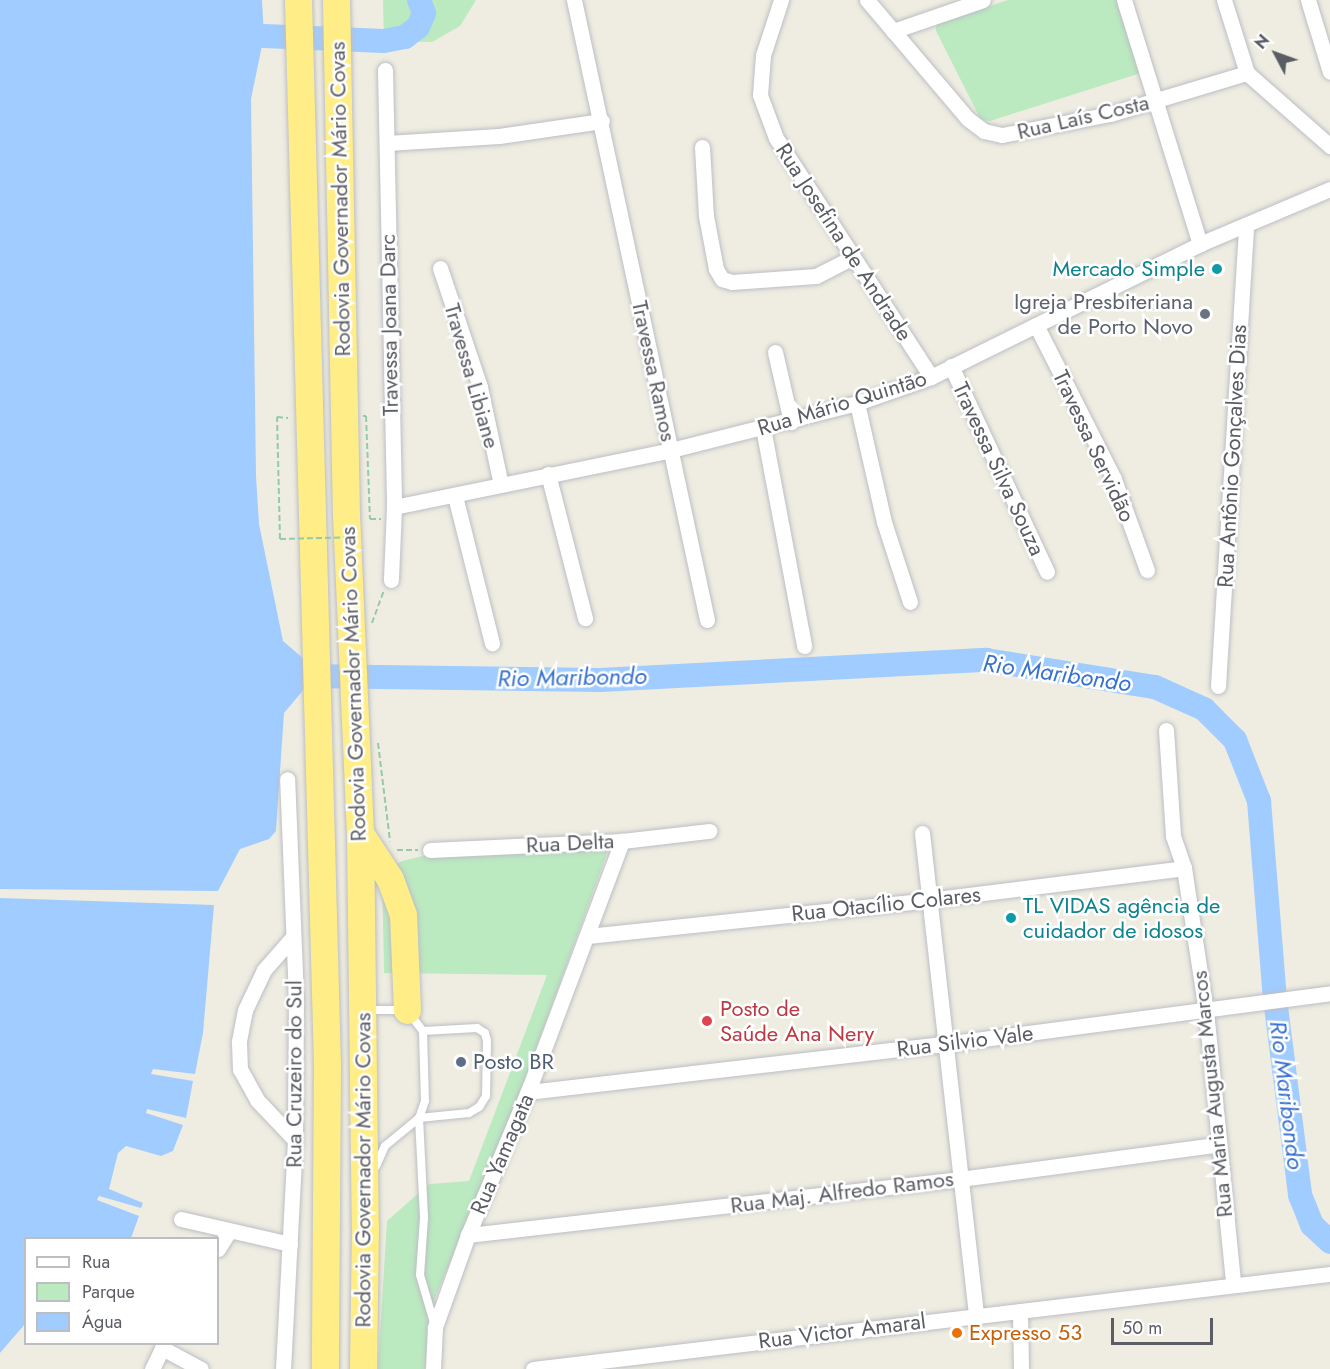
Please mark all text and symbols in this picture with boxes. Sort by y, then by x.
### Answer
north arrow [1246,24,1306,84]
text: N [1249,30,1275,54]
street label: Rodovia Governador Mário Covas [324,41,356,357]
street label: Rua Laís Costa [1014,89,1152,145]
street label: Rua Josefina de Andrade [770,138,918,346]
street label: Travessa Joana Darc [374,234,404,416]
place label: Mercado Simple [1053,256,1205,282]
marker: Mercado Simple [1210,262,1224,276]
place label: Igreja Presbiteriana de Porto Novo [1014,288,1193,340]
street label: Travessa Ramos [626,298,682,444]
street label: Travessa Libiane [439,301,505,451]
marker: Igreja Presbiteriana de Porto Novo [1198,307,1212,321]
street label: Rua Antônio Gonçalves Dias [1212,324,1252,588]
street label: Rua Mário Quintão [754,365,930,441]
street label: Travessa Servidão [1047,366,1141,526]
street label: Travessa Silva Souza [947,378,1051,560]
street label: Rodovia Governador Mário Covas [334,526,372,842]
water label: Rio Maribondo [981,648,1133,698]
water label: Rio Maribondo [497,661,647,693]
street label: Rua Delta [525,828,615,858]
street label: Rua Otacílio Colares [790,881,982,927]
place label: TL VIDAS agência de cuidador de idosos [1023,892,1220,944]
marker: TL VIDAS agência de cuidador de idosos [1004,911,1018,925]
street label: Rua Maria Augusta Marcos [1186,969,1238,1219]
street label: Rua Cruzeiro do Sul [281,980,307,1168]
place label: Posto de Saúde Ana Nery [720,995,874,1046]
street label: Rodovia Governador Mário Covas [350,1012,376,1328]
marker: Posto de Saúde Ana Nery [698,1012,716,1030]
water label: Rio Maribondo [1264,1019,1310,1171]
street label: Rua Silvio Vale [895,1020,1035,1062]
place label: Posto BR [473,1049,554,1075]
marker: Posto BR [454,1055,468,1069]
street label: Rua Yamagata [465,1090,539,1218]
street label: Rua Maj. Alfredo Ramos [729,1165,955,1219]
legend [24,1237,219,1345]
text: Rua [82,1249,110,1275]
text: Parque [82,1279,135,1305]
scale bar [1114,1306,1216,1344]
street label: Rua Victor Amaral [757,1308,927,1354]
text: Água [82,1309,122,1335]
text: 50 m [1122,1315,1162,1341]
place label: Expresso 53 [969,1320,1082,1346]
marker: Expresso 53 [950,1326,964,1340]

